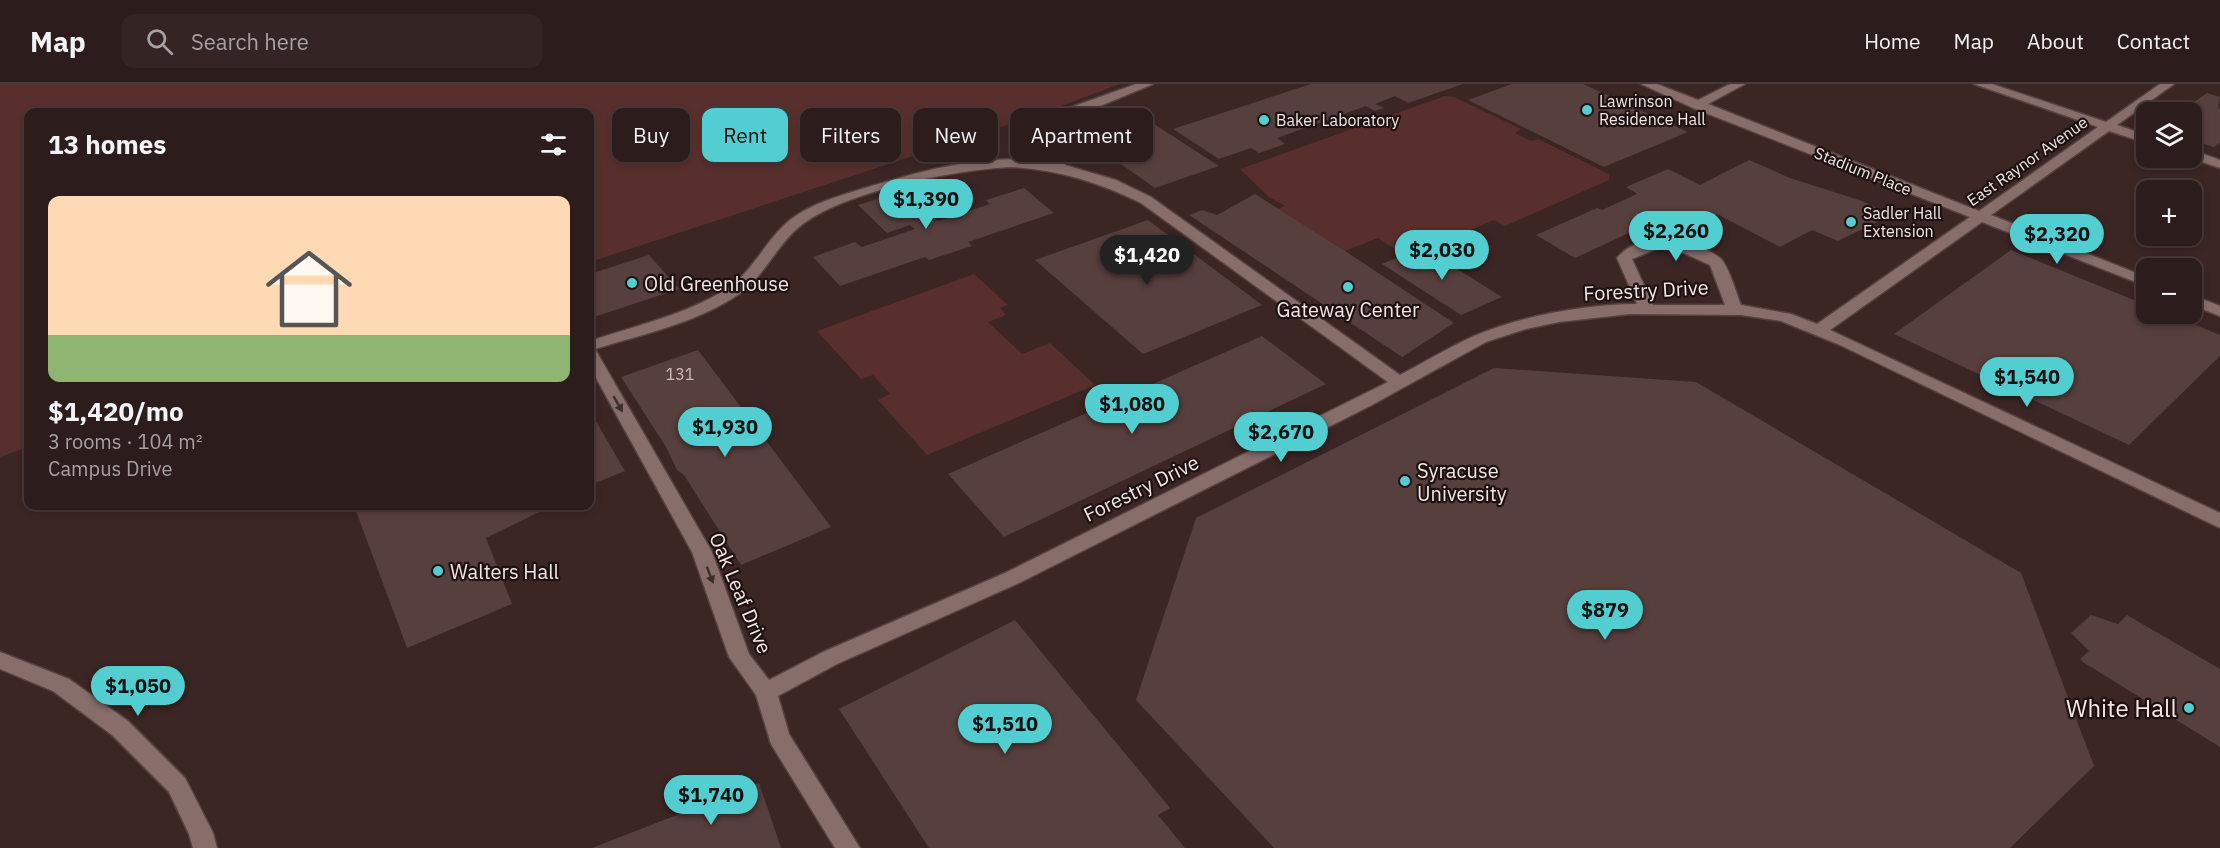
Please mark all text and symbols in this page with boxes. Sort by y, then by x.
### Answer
search box [122,14,542,68]
text: Map [30,23,86,60]
icon: search [143,25,176,58]
text: Search here [191,27,309,56]
text: Home [1864,27,1921,55]
text: Map [1954,27,1994,55]
text: About [2027,27,2084,55]
text: Contact [2117,27,2190,55]
place label: Lawrinson Residence Hall [1599,91,1706,129]
map controls [2136,102,2202,324]
button: layers [2136,102,2202,168]
marker: Lawrinson Residence Hall [1580,103,1594,117]
chip: Buy [612,108,690,162]
chip: Rent [702,108,788,162]
chip: Filters [800,108,901,162]
chip: New [913,108,998,162]
chip: Apartment [1010,108,1153,162]
place label: Baker Laboratory [1276,110,1399,130]
street label: East Raynor Avenue [1963,112,2091,210]
marker: Baker Laboratory [1257,113,1271,127]
text: 13 homes [48,127,166,161]
icon: filters [537,128,570,161]
street label: Stadium Place [1812,142,1915,200]
pin: $1,390 [877,179,975,230]
button: + [2136,180,2202,246]
text: $1,390 [893,185,959,212]
place label: Sadler Hall Extension [1863,203,1941,241]
pin: $2,260 [1627,211,1725,262]
pin: $2,320 [2008,214,2106,265]
marker: Sadler Hall Extension [1844,215,1858,229]
text: $2,260 [1643,217,1709,244]
text: $2,320 [2024,220,2090,247]
pin: $2,030 [1393,230,1491,281]
icon: home [255,235,363,343]
pin: $1,420 [1098,235,1196,286]
text: $2,030 [1409,236,1475,263]
text: $1,420 [1114,241,1180,268]
button: − [2136,258,2202,324]
place label: Old Greenhouse [644,270,789,297]
street label: Forestry Drive [1583,273,1709,307]
marker: Old Greenhouse [625,276,639,290]
marker: Gateway Center [1341,280,1355,294]
place label: Gateway Center [1277,296,1419,323]
pin: $1,540 [1978,357,2076,408]
text: $1,540 [1994,363,2060,390]
house number: 131 [666,364,694,384]
pin: $1,080 [1083,384,1181,435]
text: $1,080 [1099,390,1165,417]
text: $1,420/mo [48,394,184,428]
one-way arrow [613,396,623,413]
pin: $1,930 [676,407,774,458]
pin: $2,670 [1232,412,1330,463]
text: $1,930 [692,413,758,440]
text: $2,670 [1248,418,1314,445]
text: 3 rooms · 104 m² [48,428,203,455]
street label: Forestry Drive [1079,448,1203,528]
text: Campus Drive [48,455,172,482]
place label: Syracuse University [1417,457,1507,507]
marker: Syracuse University [1398,474,1412,488]
street label: Oak Leaf Drive [703,528,779,658]
place label: Walters Hall [450,558,559,585]
marker: Walters Hall [431,564,445,578]
one-way arrow [706,567,716,585]
pin: $879 [1569,590,1641,641]
text: $879 [1581,596,1629,623]
pin: $1,050 [89,666,187,717]
text: $1,050 [105,672,171,699]
place label: White Hall [2066,692,2177,724]
marker: White Hall [2182,701,2196,715]
pin: $1,510 [956,704,1054,755]
text: $1,510 [972,710,1038,737]
pin: $1,740 [662,775,760,826]
text: $1,740 [678,781,744,808]

